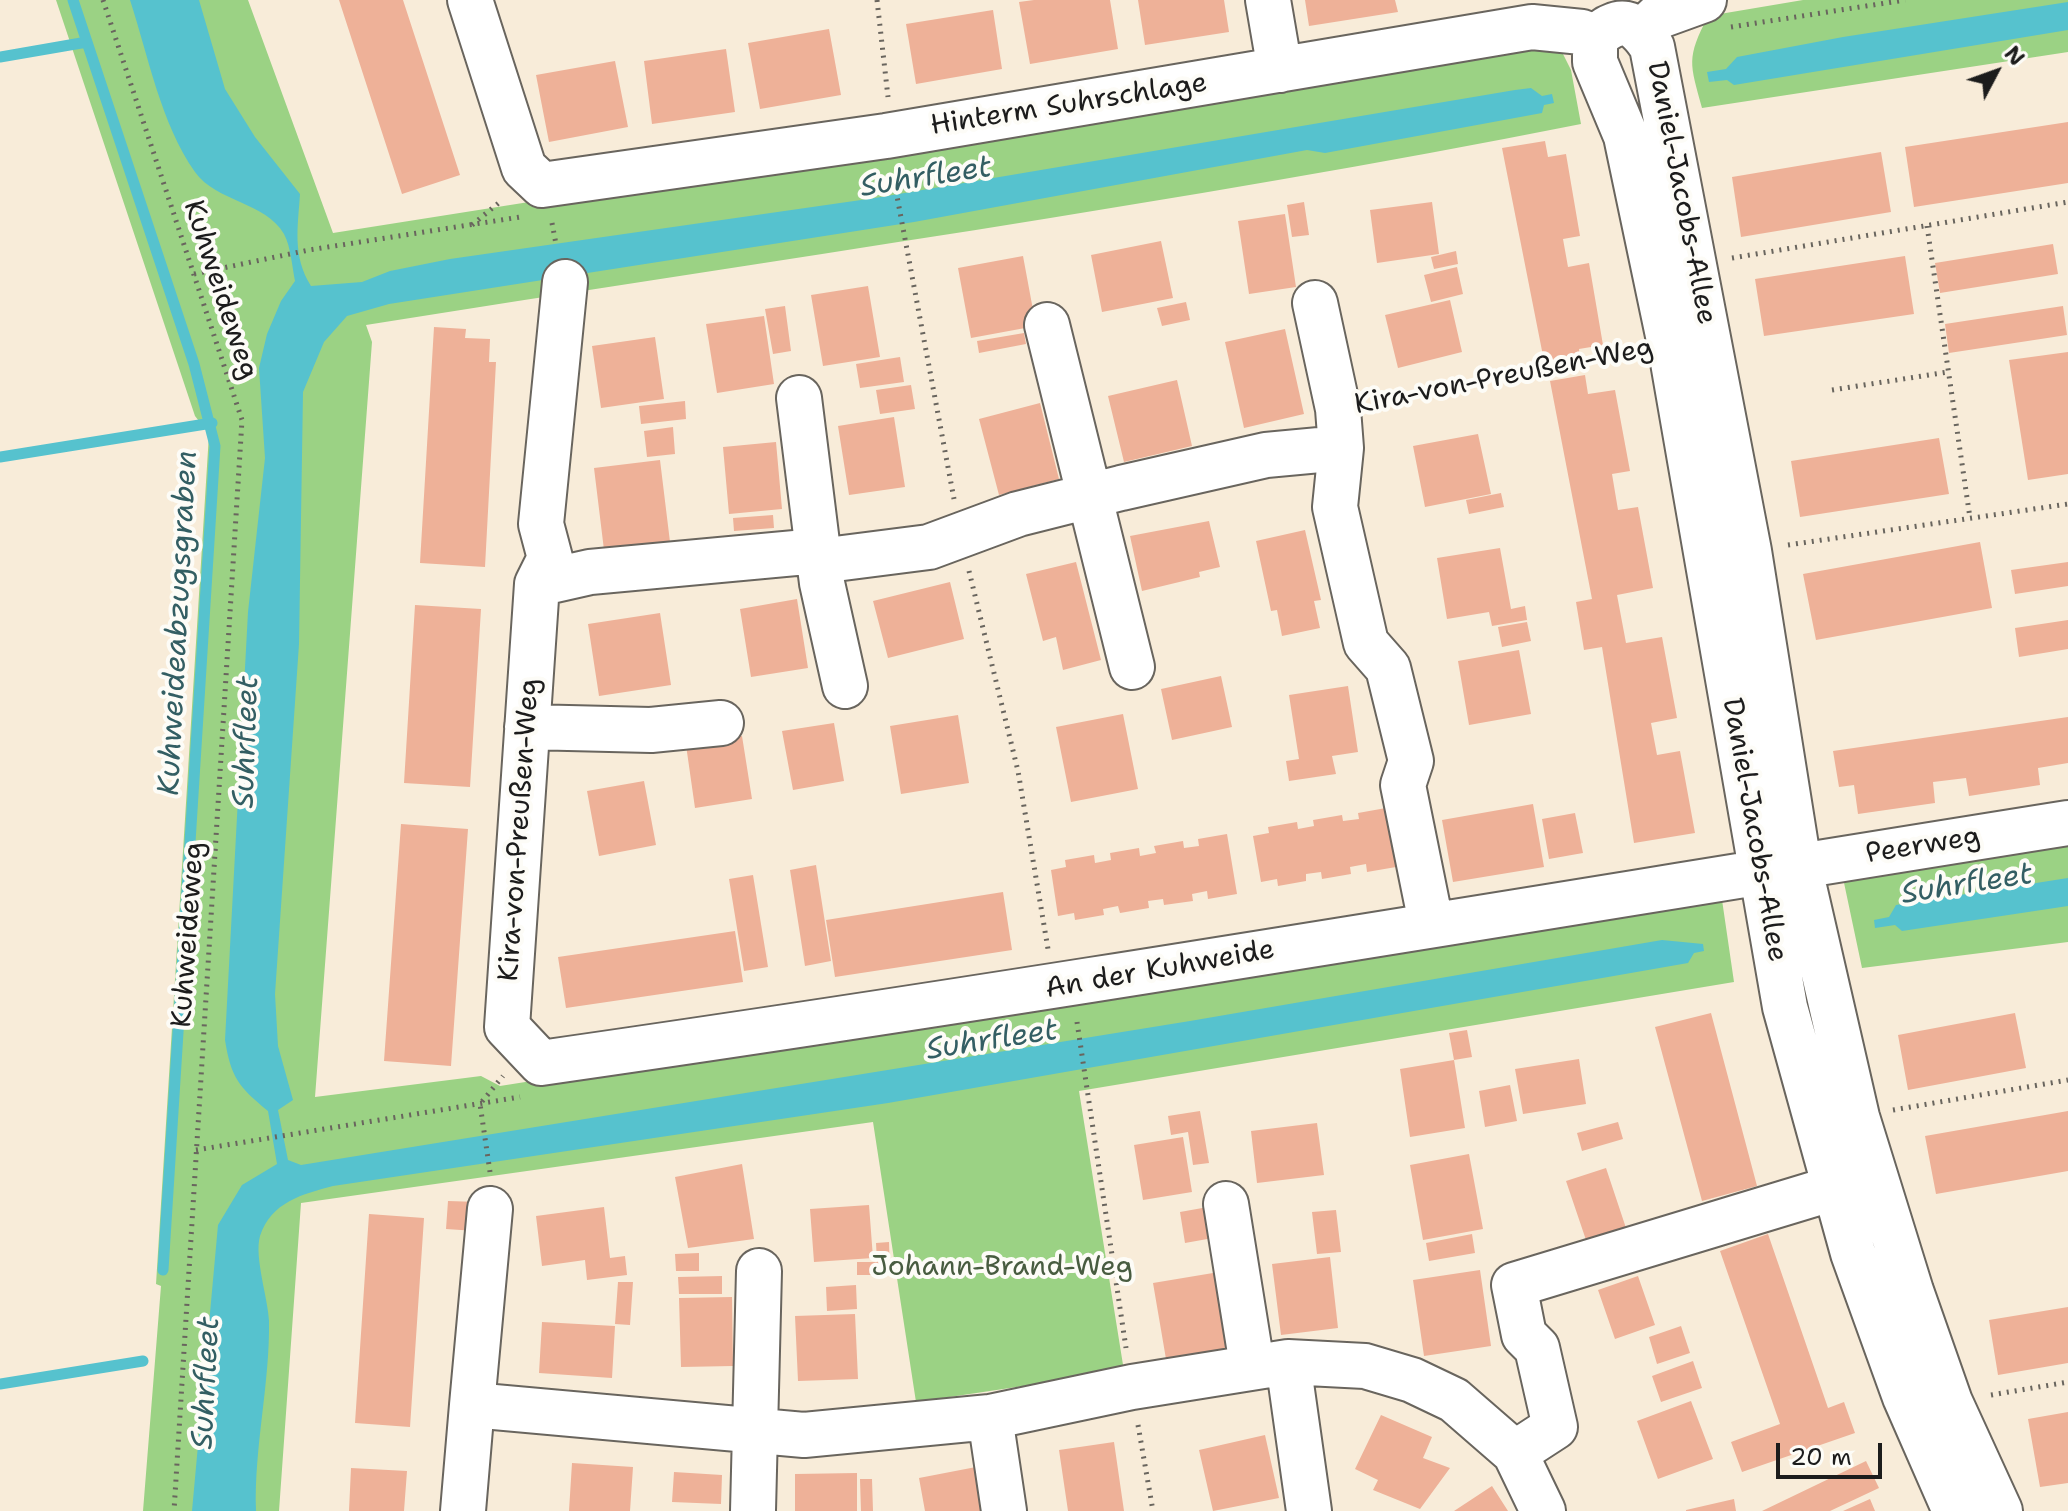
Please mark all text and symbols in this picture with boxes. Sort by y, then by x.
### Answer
north arrow [1956,32,2036,112]
text: N [1998,40,2031,72]
street label: Daniel-Jacobs-Allee [1639,59,1723,327]
street label: Hinterm Suhrschlage [928,67,1210,143]
water label: Suhrfleet [858,150,994,206]
street label: Kuhweideweg [175,196,265,384]
street label: Kira-von-Preußen-Weg [1352,332,1656,422]
water label: Kuhweideabzugsgraben [152,450,206,796]
water label: Suhrfleet [227,675,267,809]
street label: Kira-von-Preußen-Weg [493,677,547,983]
street label: Daniel-Jacobs-Allee [1714,695,1794,965]
street label: Peerweg [1863,820,1983,872]
street label: Kuhweideweg [166,841,212,1029]
water label: Suhrfleet [1899,857,2035,913]
street label: An der Kuhweide [1043,933,1277,1007]
water label: Suhrfleet [924,1013,1060,1069]
park label: Johann-Brand-Weg [871,1251,1133,1285]
water label: Suhrfleet [186,1316,228,1450]
scale bar [1780,1427,1886,1477]
text: 20 m [1790,1441,1852,1473]

